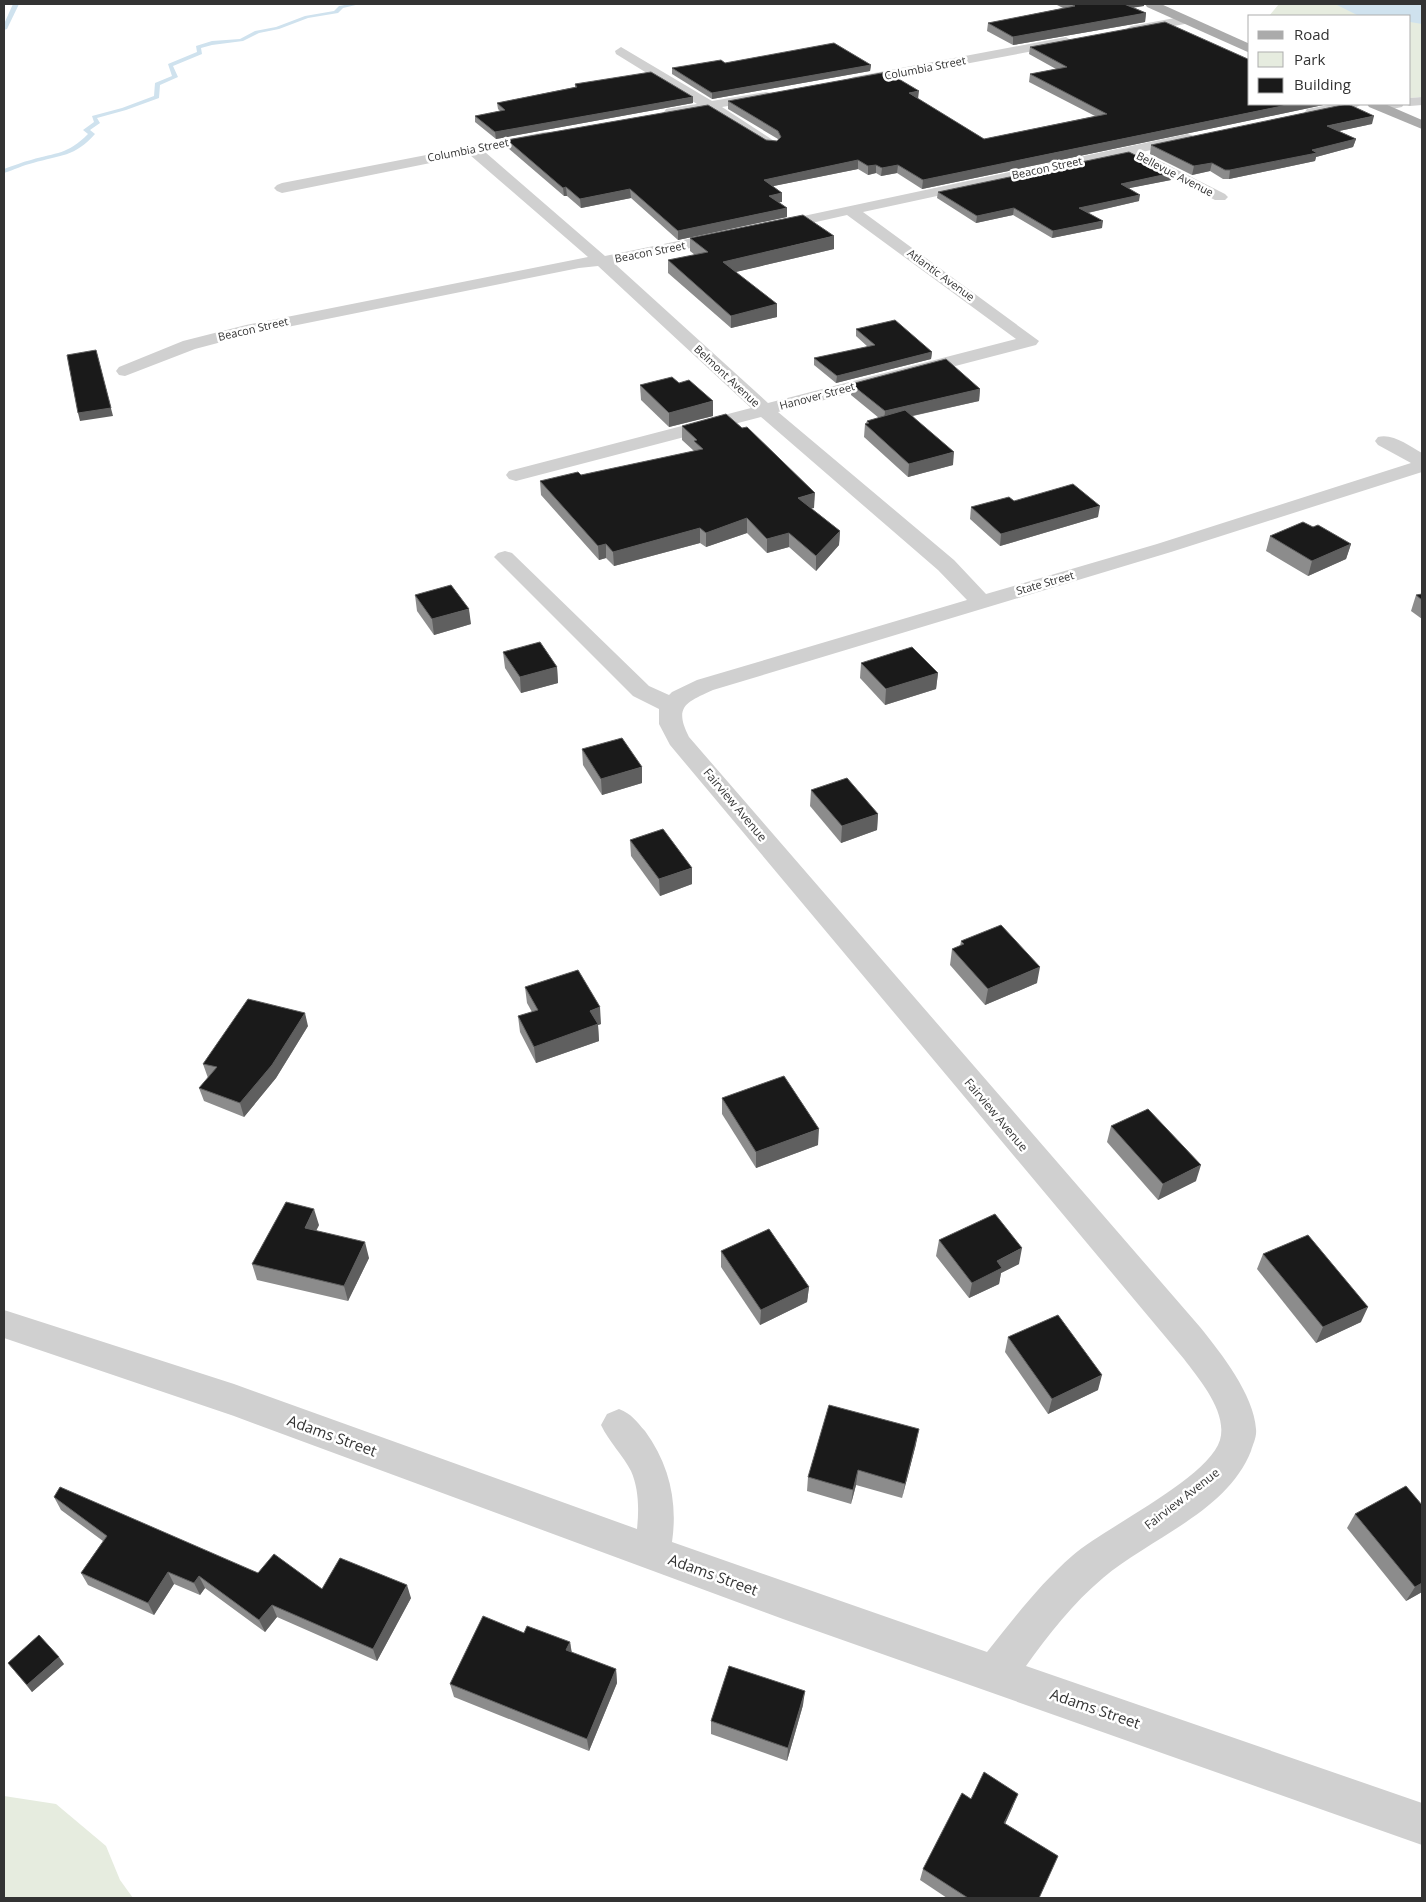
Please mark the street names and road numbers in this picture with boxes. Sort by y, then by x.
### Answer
street label: Columbia Street [883,52,967,83]
street label: Columbia Street [426,134,510,165]
street label: Bellevue Avenue [1134,148,1216,199]
street label: Beacon Street [1010,153,1084,182]
street label: Beacon Street [613,237,687,266]
street label: Atlantic Avenue [905,245,978,304]
street label: Beacon Street [216,313,290,344]
street label: Belmont Avenue [691,341,763,410]
street label: Hanover Street [778,378,856,413]
street label: State Street [1014,567,1076,598]
street label: Fairview Avenue [700,764,771,845]
street label: Fairview Avenue [961,1074,1032,1155]
street label: Adams Street [285,1410,380,1461]
street label: Fairview Avenue [1141,1464,1223,1533]
street label: Adams Street [666,1549,761,1600]
street label: Adams Street [1048,1683,1143,1733]

